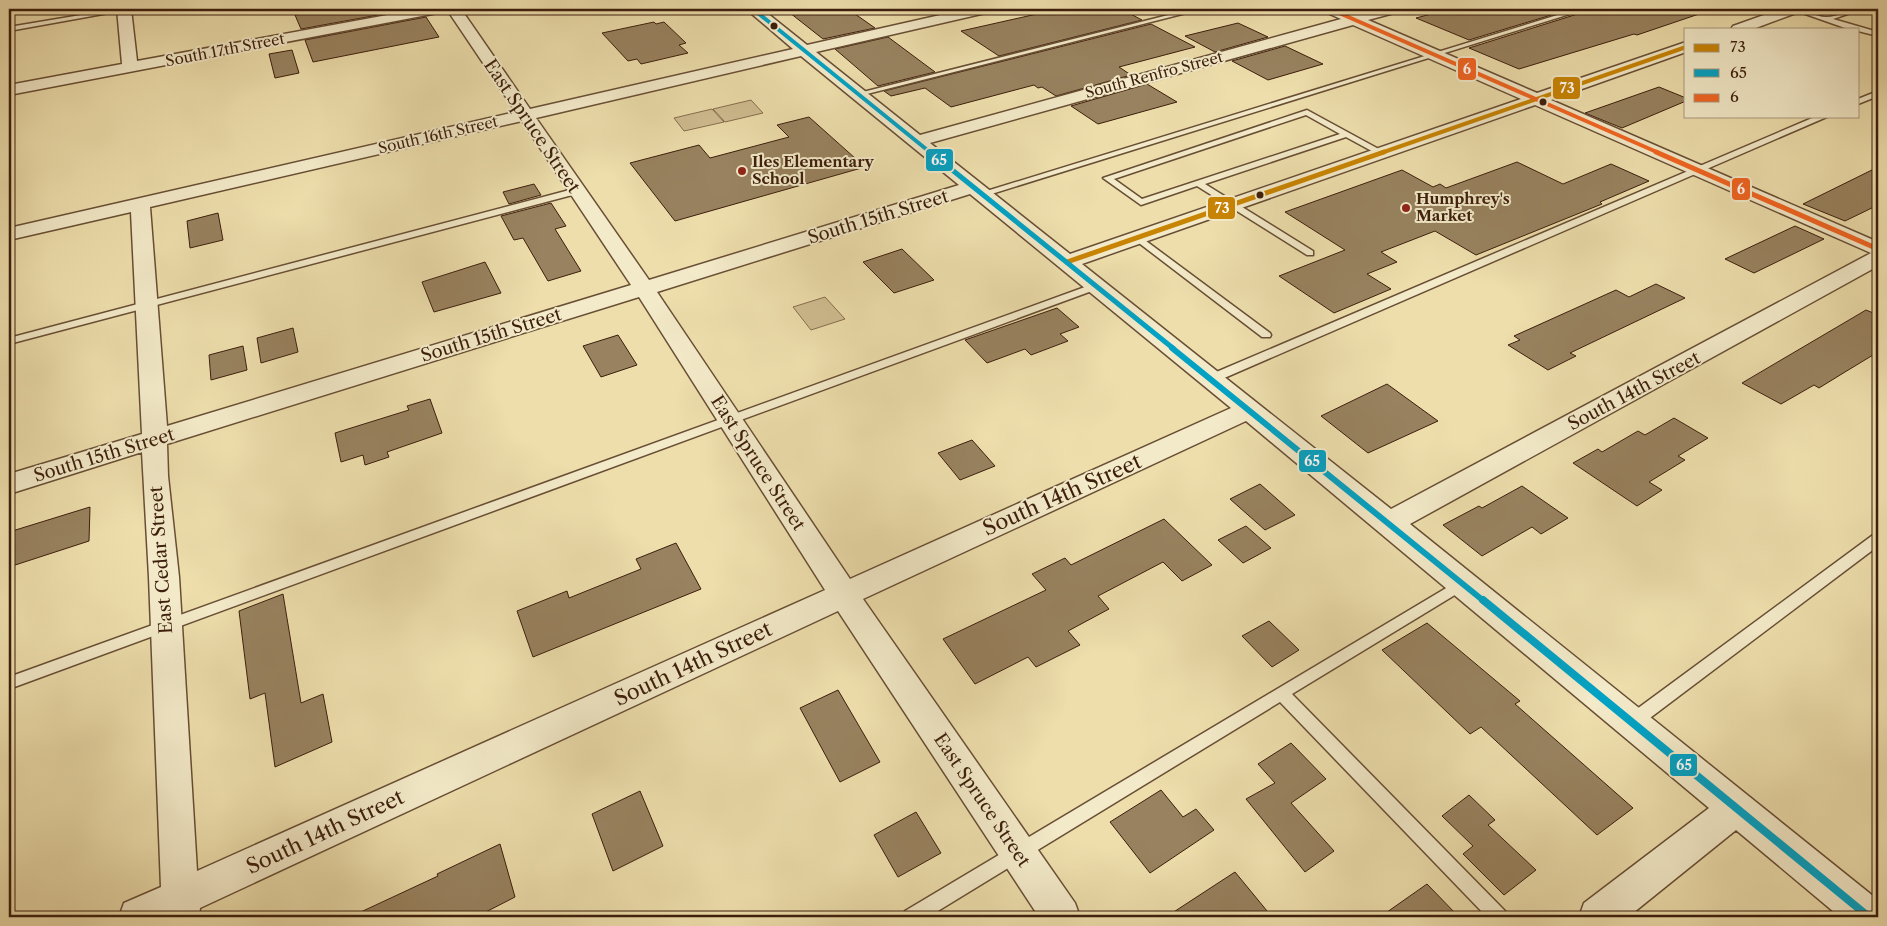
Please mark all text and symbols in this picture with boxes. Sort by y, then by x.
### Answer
unlabelled marker [769,21,779,31]
legend [1684,28,1860,118]
street label: South 17th Street [164,29,287,70]
text: 73 [1730,37,1746,56]
street label: South Renfro Street [1083,47,1226,102]
street label: East Spruce Street [479,55,585,198]
line badge: 6 [1457,57,1477,81]
text: 6 [1463,60,1471,78]
text: 65 [1730,63,1747,82]
line badge: 73 [1552,76,1581,100]
text: 73 [1559,79,1575,97]
text: 6 [1730,87,1739,106]
unlabelled marker [1538,97,1548,107]
street label: South 16th Street [376,111,500,158]
line badge: 65 [925,148,954,172]
text: 65 [931,151,947,169]
place label: Iles Elementary School [752,152,875,188]
marker: Iles Elementary School [736,165,748,177]
line badge: 6 [1731,177,1751,201]
text: 6 [1737,180,1745,198]
street label: South 15th Street [805,185,952,249]
place label: Humphrey's Market [1416,189,1510,225]
unlabelled marker [1255,190,1265,200]
line badge: 73 [1207,196,1236,220]
text: 73 [1214,199,1230,217]
marker: Humphrey's Market [1400,202,1412,214]
street label: South 15th Street [418,303,565,367]
street label: South 14th Street [1564,347,1705,435]
street label: East Spruce Street [706,391,810,535]
street label: South 15th Street [31,423,178,487]
street label: South 14th Street [979,448,1146,541]
line badge: 65 [1298,449,1327,473]
text: 65 [1304,452,1320,470]
street label: East Cedar Street [145,485,177,635]
street label: South 14th Street [610,616,776,711]
street label: East Spruce Street [929,729,1035,872]
line badge: 65 [1669,753,1698,777]
text: 65 [1676,756,1692,774]
street label: South 14th Street [242,784,408,879]

